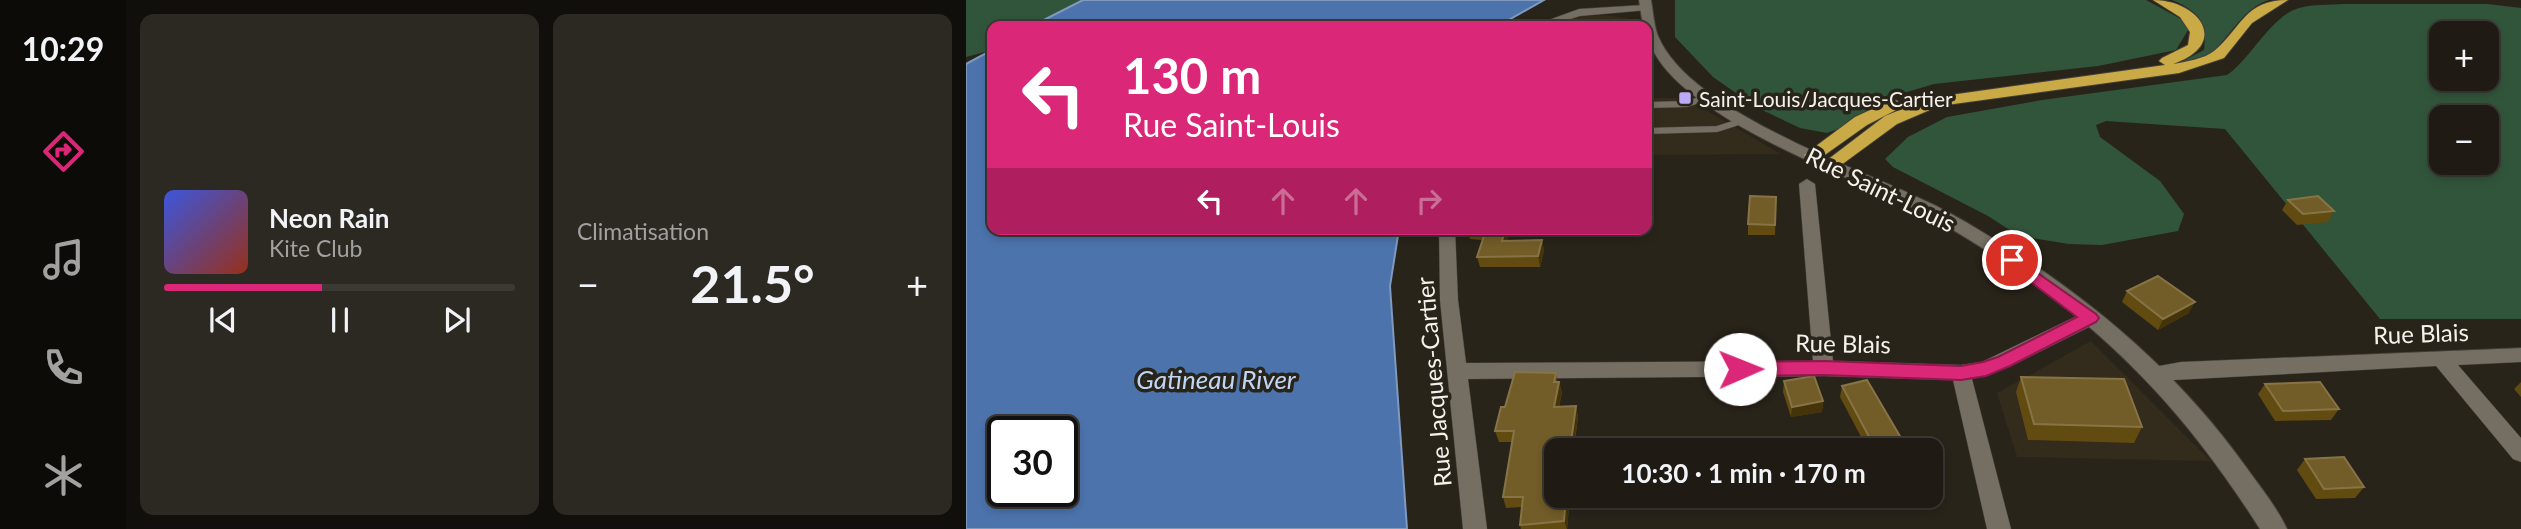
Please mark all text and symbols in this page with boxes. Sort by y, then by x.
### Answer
map controls [2429,21,2499,175]
button: + [2429,21,2499,91]
text: 10:29 [22,29,104,68]
text: 130 m [1123,46,1261,104]
icon: left [1008,49,1099,140]
place label: Saint-Louis/Jacques-Cartier [1699,86,1953,111]
marker: Saint-Louis/Jacques-Cartier [1677,90,1693,106]
text: Rue Saint-Louis [1123,105,1340,144]
button: − [2429,105,2499,175]
icon: directions [39,127,88,176]
street label: Rue Saint-Louis [1802,140,1960,238]
icon: left [1191,182,1229,220]
icon: ahead [1264,182,1302,220]
icon: ahead [1337,182,1375,220]
icon: right [1410,182,1448,220]
text: Neon Rain [269,202,389,234]
text: Climatisation [577,217,709,245]
pin [1982,230,2042,290]
text: Kite Club [269,234,362,262]
icon: music [39,235,88,284]
icon: arrive [1993,241,2031,279]
text: 21.5° [690,252,815,314]
text: − [577,261,599,307]
text: + [906,261,928,307]
street label: Rue Jacques-Cartier [1409,276,1457,488]
icon: previous [204,301,242,339]
icon: pause [321,301,359,339]
icon: next [438,301,476,339]
street label: Rue Blais [2373,317,2469,349]
street label: Rue Blais [1795,328,1891,358]
position arrow [1703,332,1777,406]
icon: phone [39,343,88,392]
water label: Gatineau River [1136,363,1297,395]
speed limit sign: 30 [987,416,1078,507]
icon: climate [39,451,88,500]
text: 10:30 · 1 min · 170 m [1621,457,1866,489]

